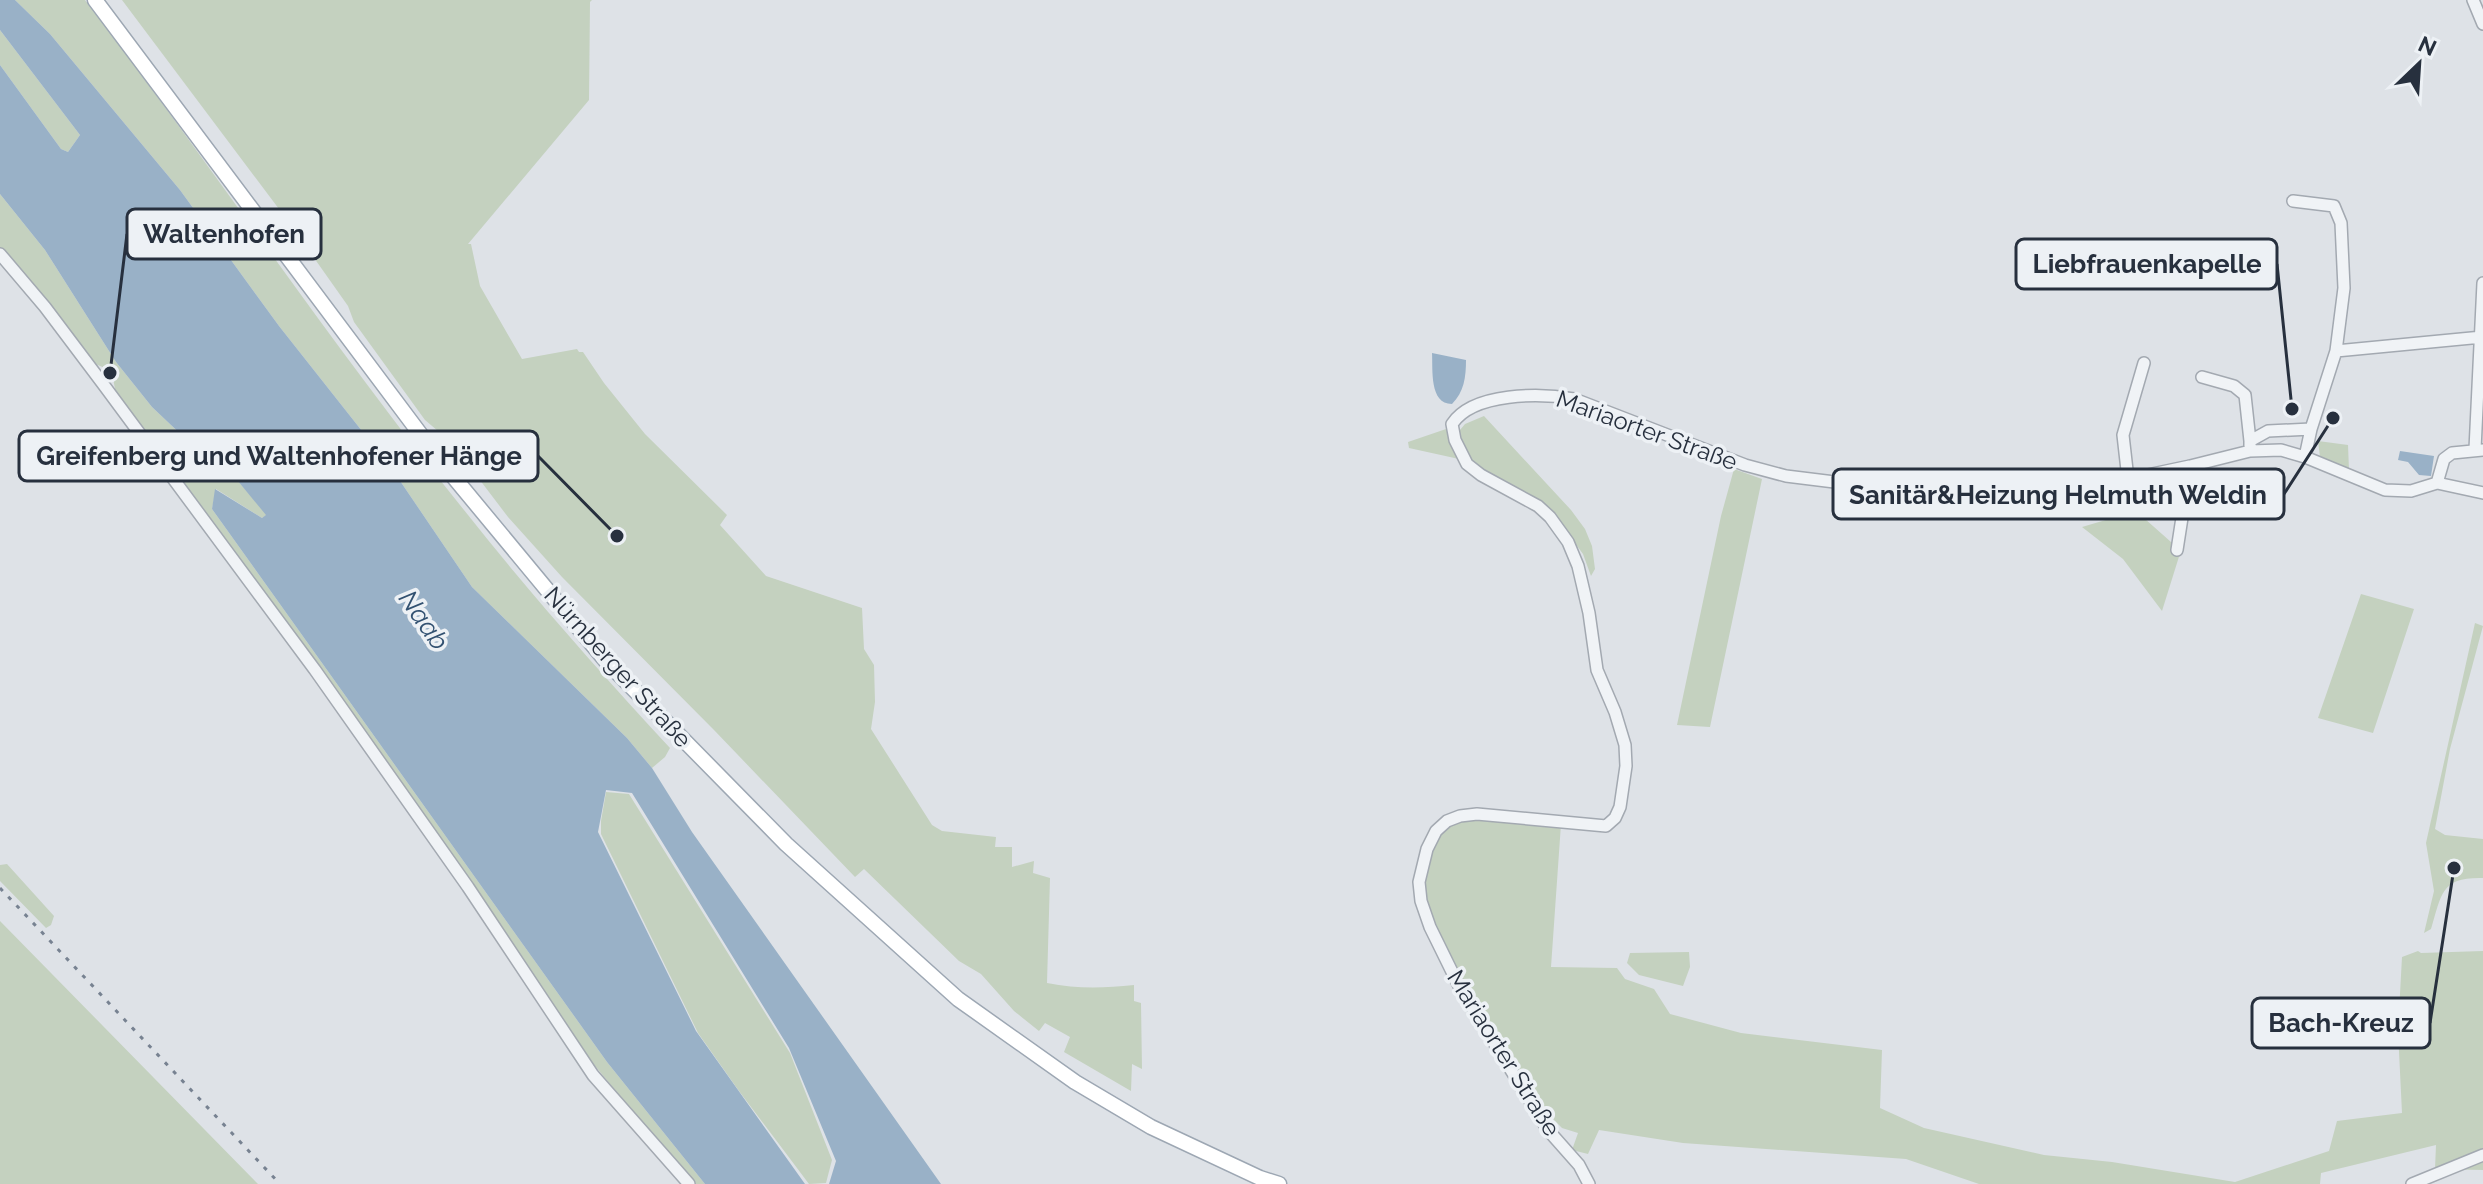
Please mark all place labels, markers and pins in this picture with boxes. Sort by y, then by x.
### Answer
callout: Waltenhofen [127,209,321,259]
callout: Liebfrauenkapelle [2016,239,2277,289]
callout: Greifenberg und Waltenhofener Hänge [19,431,538,481]
callout: Sanitär&Heizung Helmuth Weldin [1833,469,2284,519]
callout: Bach-Kreuz [2252,998,2430,1048]

